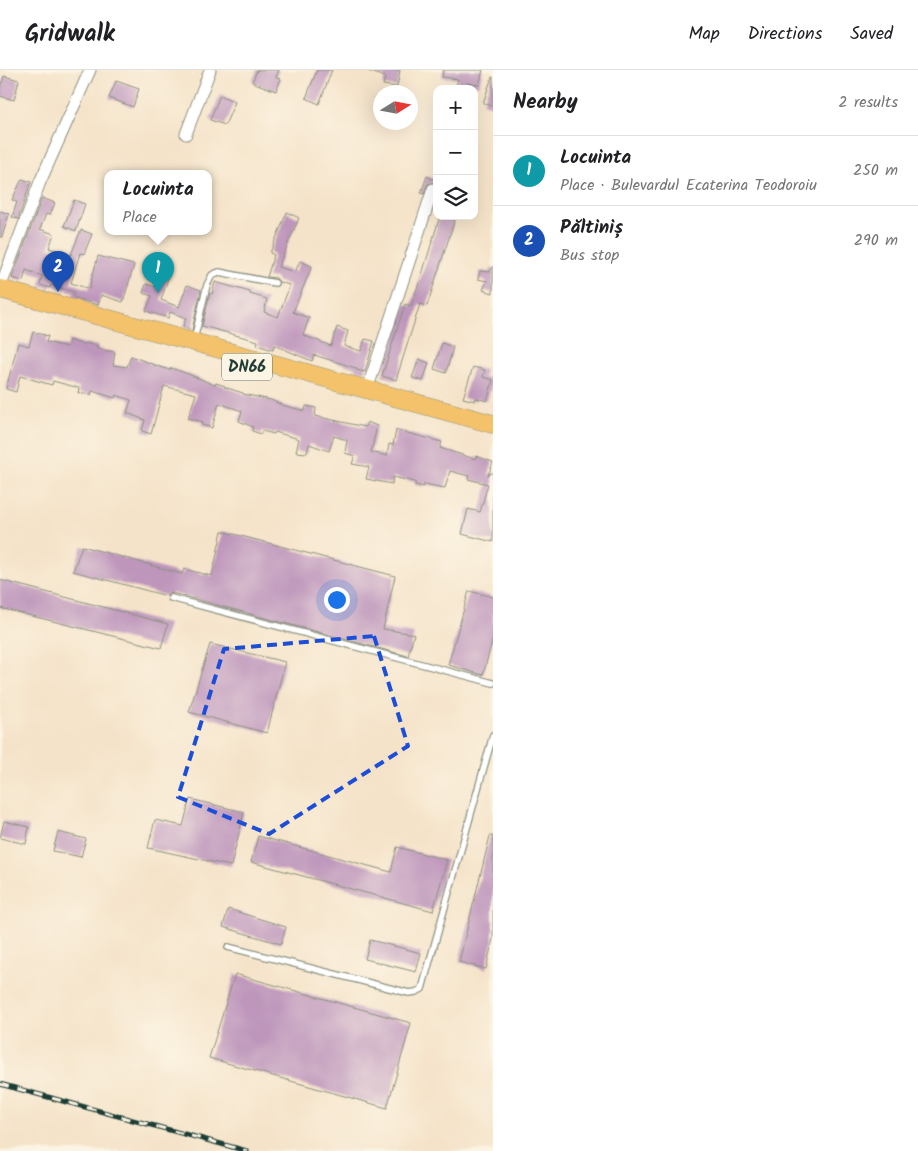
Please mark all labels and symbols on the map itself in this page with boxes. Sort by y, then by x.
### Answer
north arrow [373,85,418,130]
pin: 2 [42,251,74,292]
pin: 1 [142,252,174,293]
road number: DN66 [222,354,272,380]
your location [324,587,350,613]

